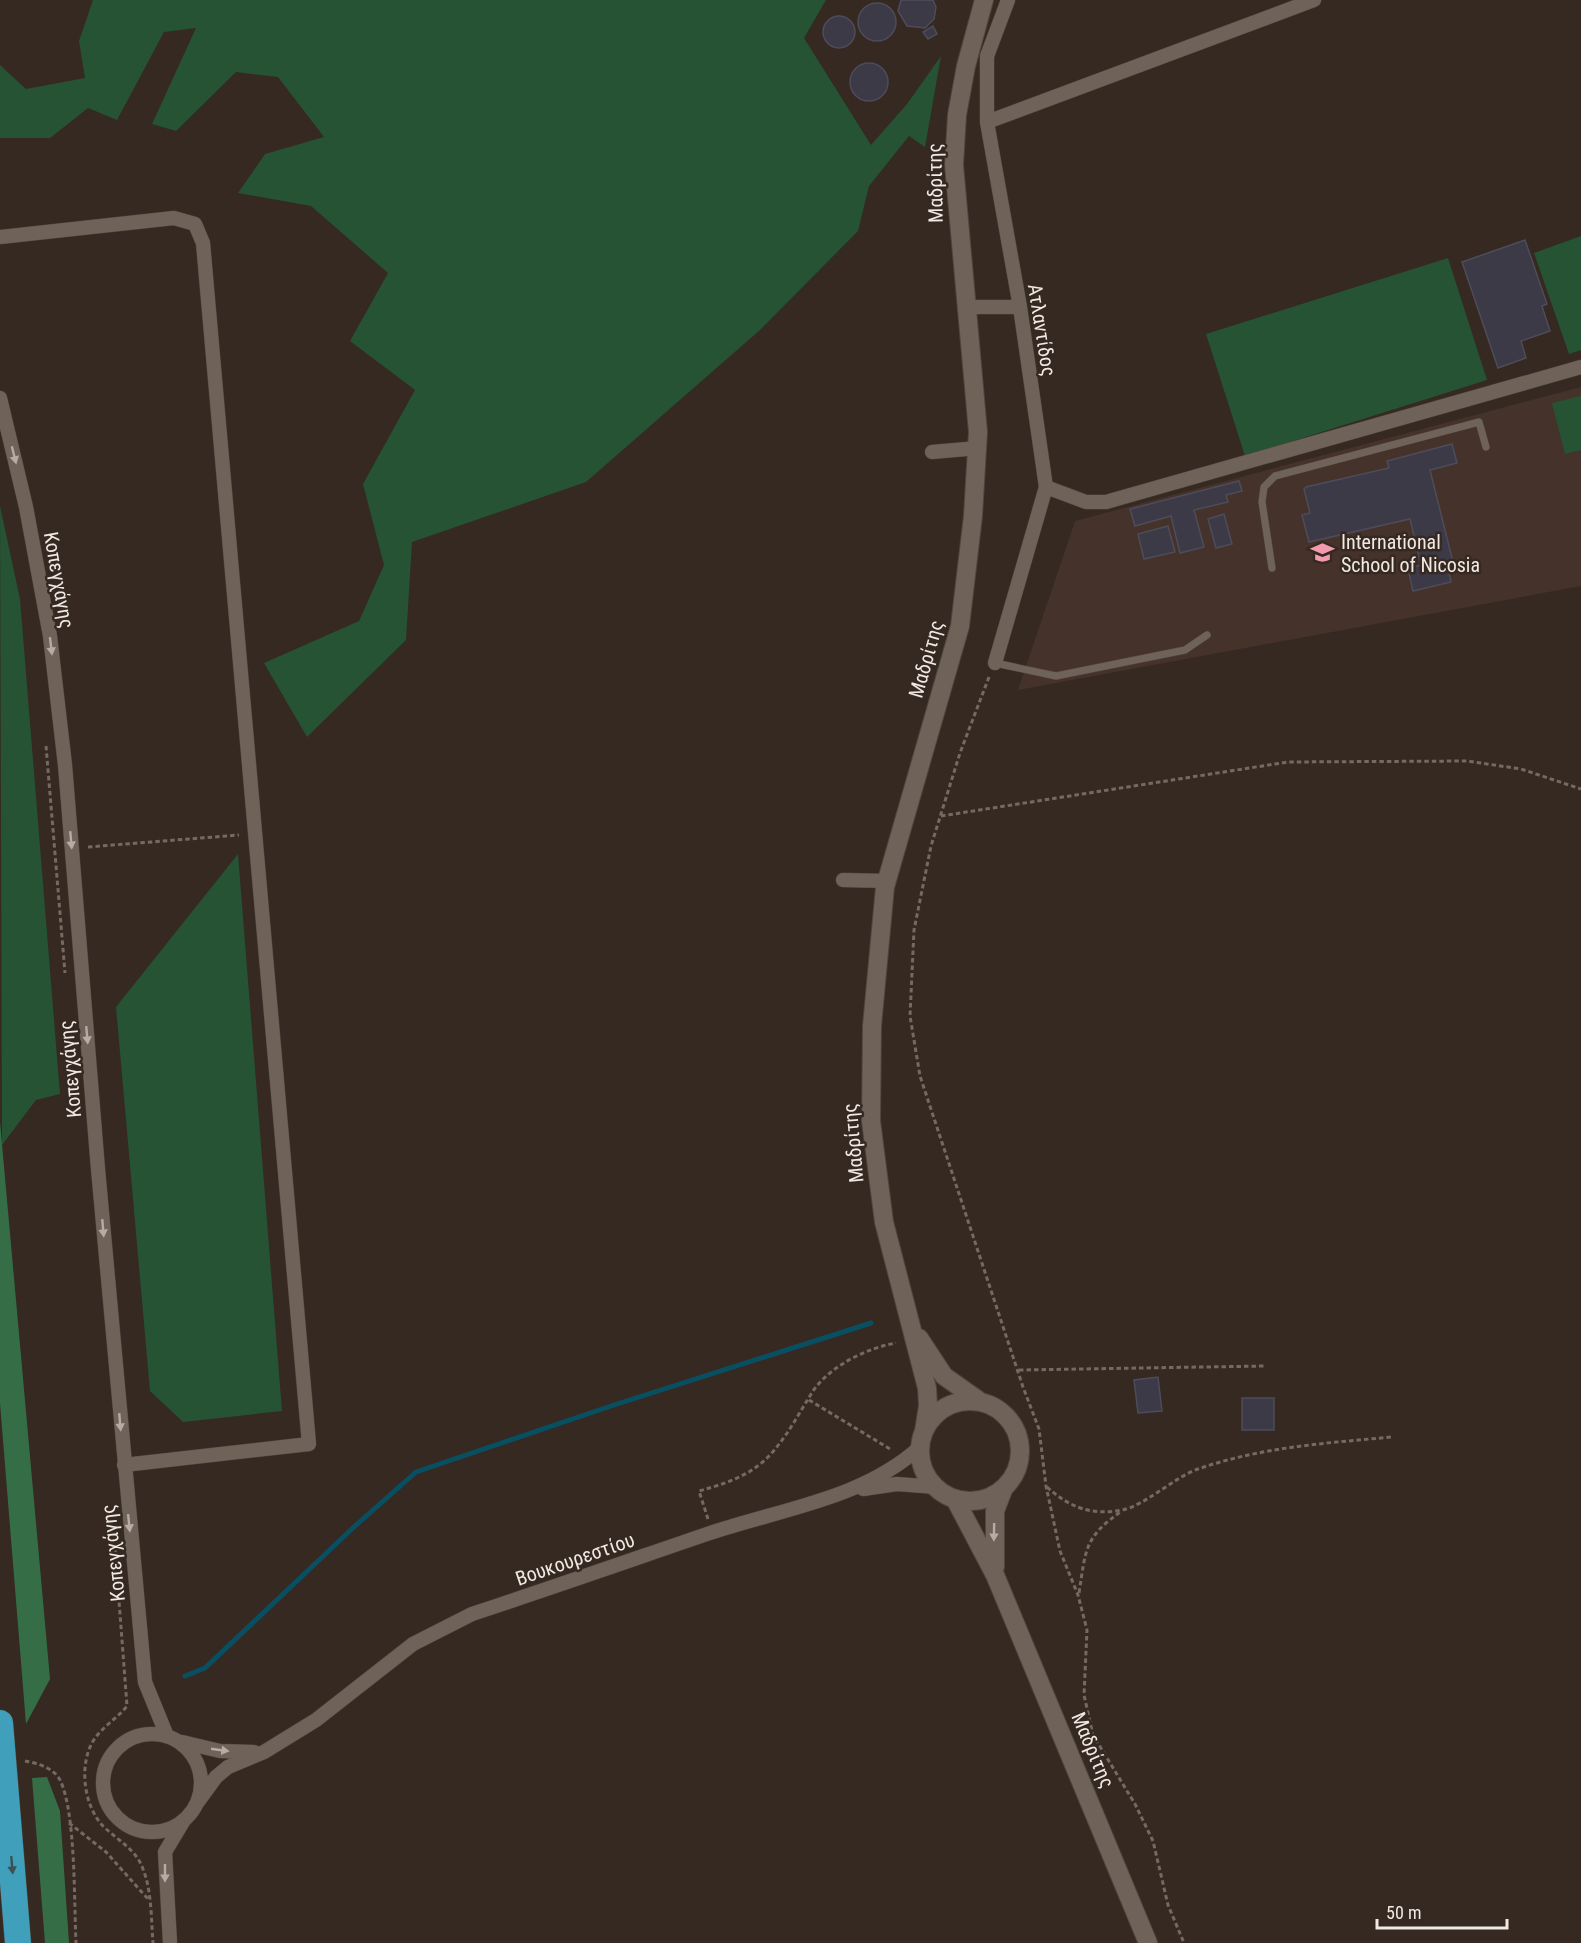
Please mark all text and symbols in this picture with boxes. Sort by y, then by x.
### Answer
street label: Μαδρίτης [922,143,948,223]
street label: Ατλαντίδος [1023,282,1061,378]
one-way arrow [9,446,19,464]
street label: Κοπεγχάγης [39,530,79,630]
place label: International School of Nicosia [1341,530,1480,577]
school or university icon: International School of Nicosia [1310,540,1336,566]
street label: Μαδρίτης [903,617,949,701]
one-way arrow [46,637,56,656]
one-way arrow [66,831,76,850]
street label: Κοπεγχάγης [54,1019,86,1119]
one-way arrow [82,1025,92,1044]
street label: Μαδρίτης [838,1102,868,1184]
one-way arrow [98,1218,108,1237]
one-way arrow [115,1413,125,1432]
street label: Κοπεγχάγης [96,1503,130,1603]
one-way arrow [124,1514,134,1533]
one-way arrow [989,1523,999,1542]
street label: Βουκουρεστίου [512,1527,638,1591]
street label: Μαδρίτης [1066,1709,1120,1791]
one-way arrow [211,1746,230,1755]
one-way arrow [7,1856,17,1875]
one-way arrow [160,1864,170,1883]
scale bar [1377,1892,1508,1930]
text: 50 m [1386,1902,1421,1923]

